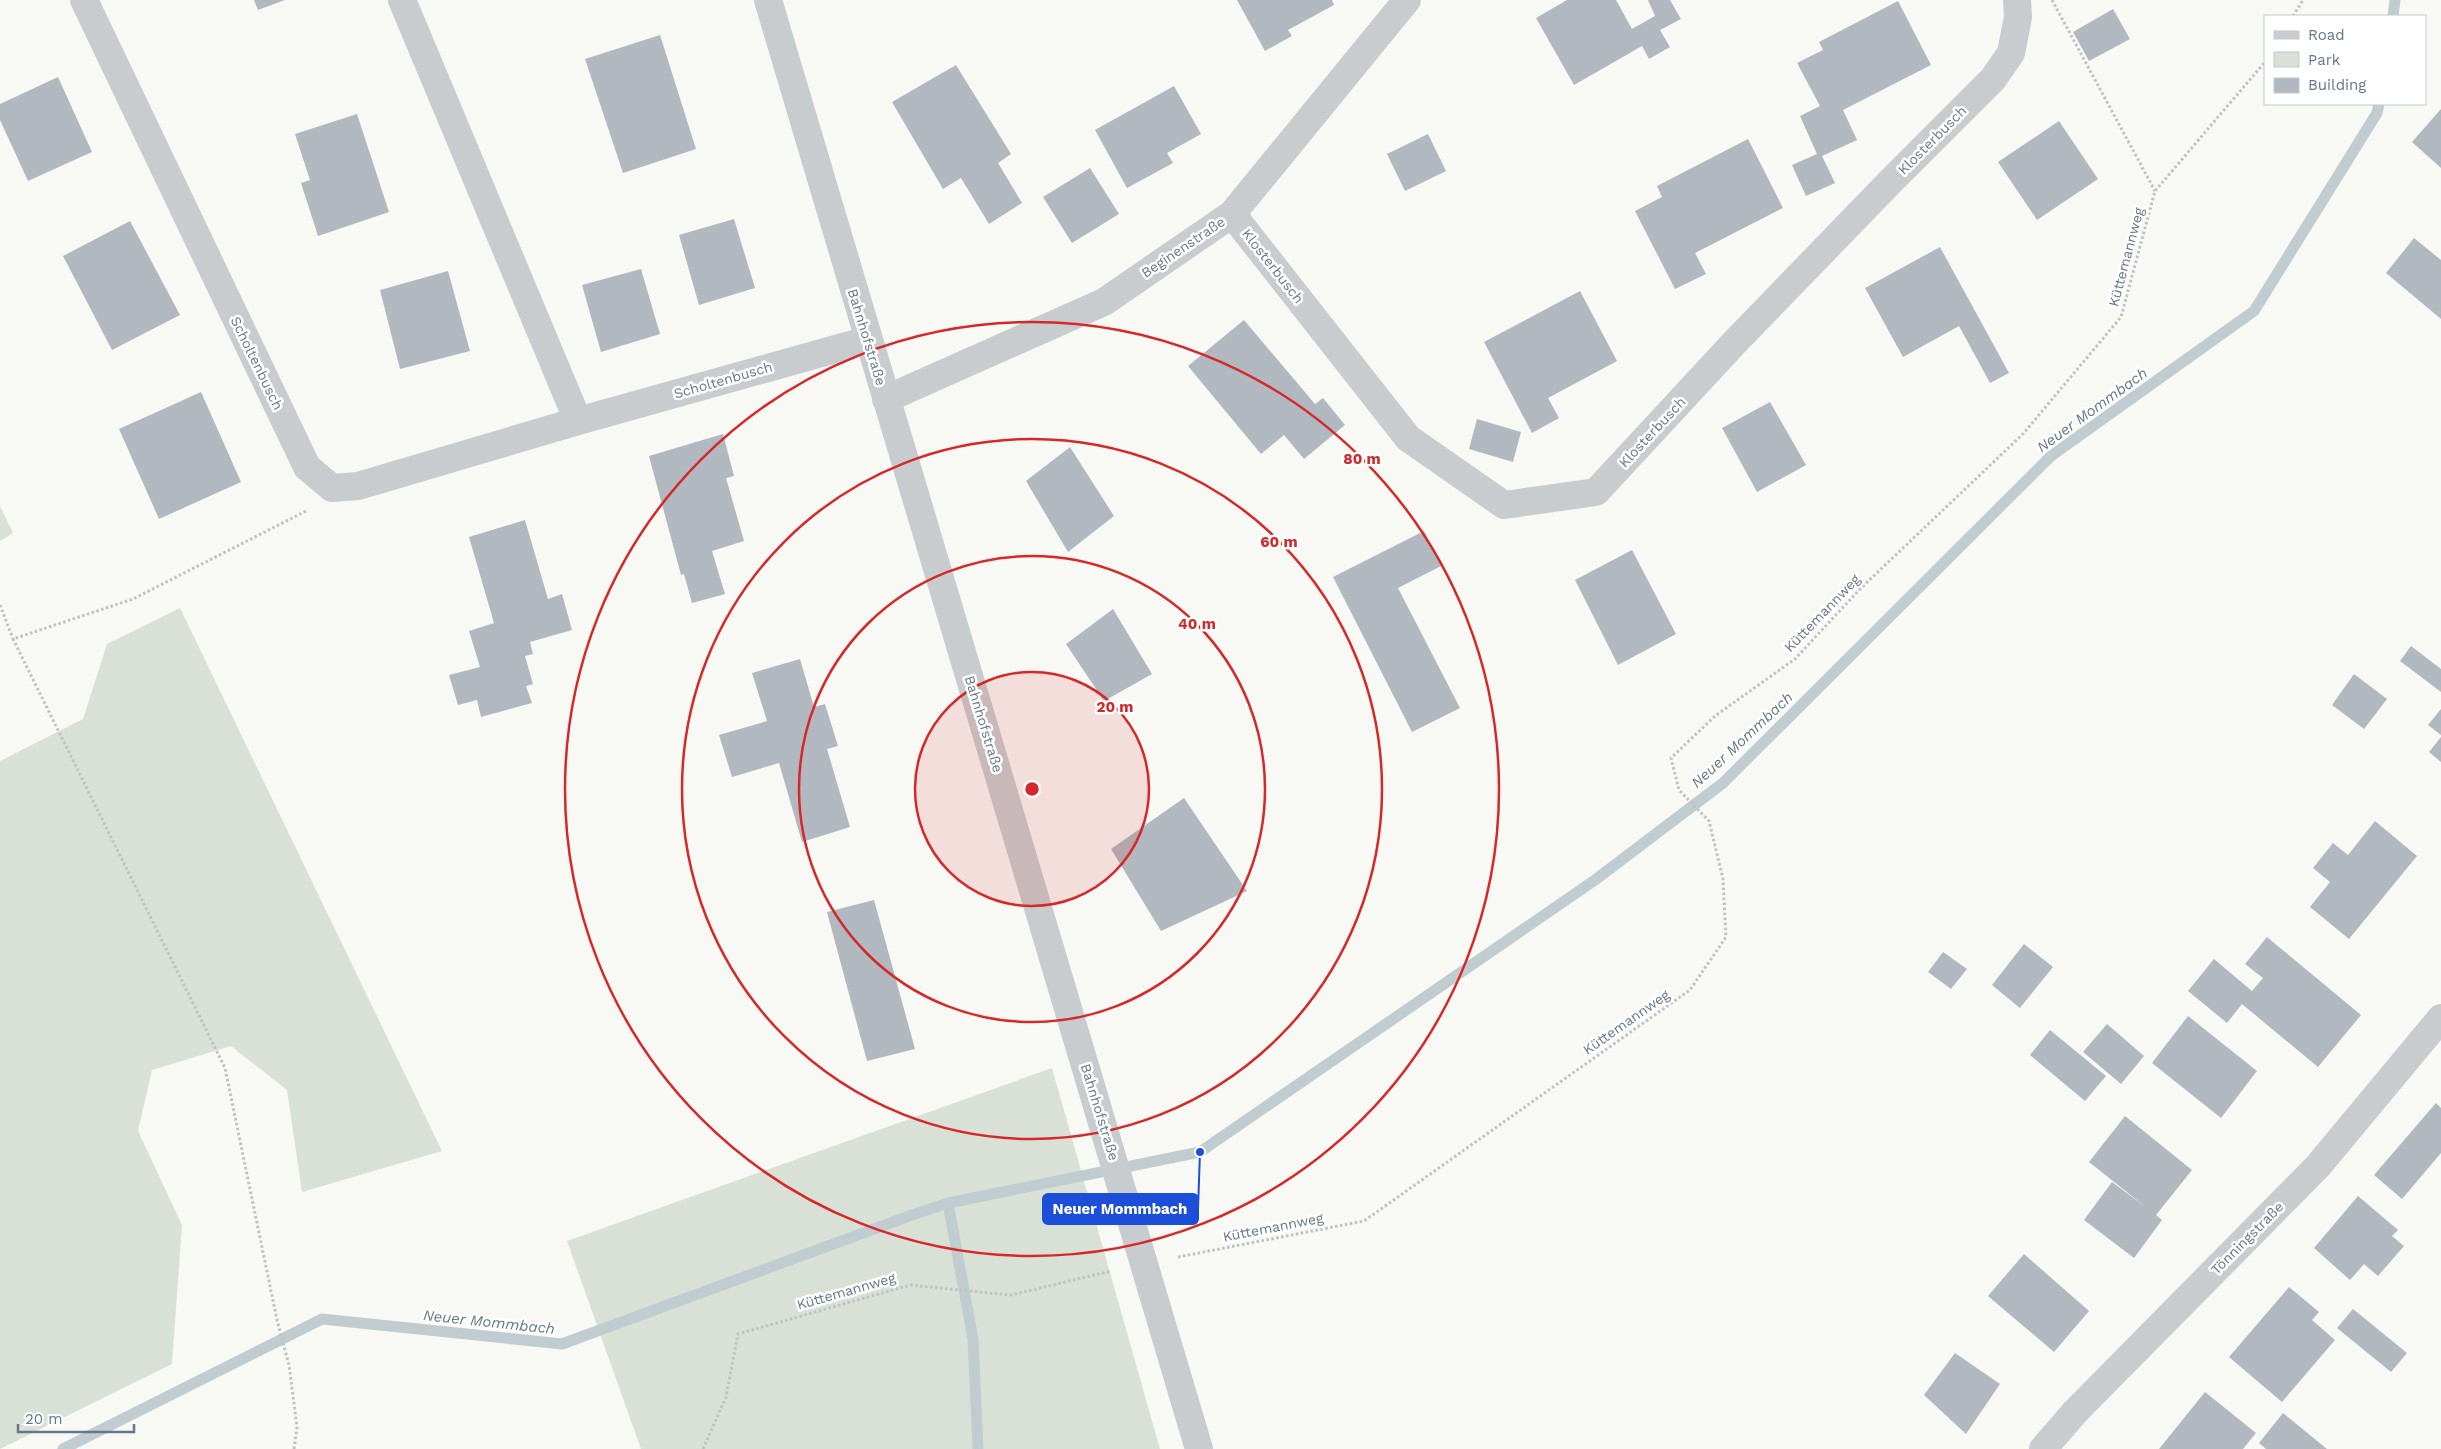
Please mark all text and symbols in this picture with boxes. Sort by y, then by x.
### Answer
legend [2264,15,2426,105]
text: Road [2308,26,2345,44]
text: Park [2308,51,2341,69]
text: Building [2308,76,2366,94]
street label: Klosterbusch [1894,102,1970,178]
street label: Küttemannweg [2105,205,2147,308]
street label: Beginenstraße [1138,213,1228,281]
street label: Klosterbusch [1239,226,1307,306]
street label: Bahnhofstraße [845,287,889,387]
street label: Scholtenbusch [227,314,287,412]
street label: Scholtenbusch [672,358,774,402]
water label: Neuer Mommbach [2033,364,2151,456]
street label: Klosterbusch [1615,394,1689,470]
text: 80 m [1343,450,1381,468]
text: 60 m [1260,533,1298,551]
street label: Küttemannweg [1781,570,1864,655]
text: 40 m [1178,615,1216,633]
street label: Bahnhofstraße [962,674,1006,774]
water label: Neuer Mommbach [1688,688,1796,792]
text: 20 m [1096,698,1134,716]
centre of rings [1023,780,1041,798]
street label: Küttemannweg [1580,986,1673,1058]
street label: Bahnhofstraße [1078,1062,1122,1162]
callout: Neuer Mommbach [1043,1194,1198,1224]
street label: Tönningstraße [2207,1198,2287,1278]
text: Neuer Mommbach [1053,1200,1187,1218]
street label: Küttemannweg [1221,1209,1325,1245]
street label: Küttemannweg [795,1269,898,1313]
water label: Neuer Mommbach [422,1306,556,1338]
scale bar [18,1402,134,1434]
text: 20 m [25,1410,63,1428]

